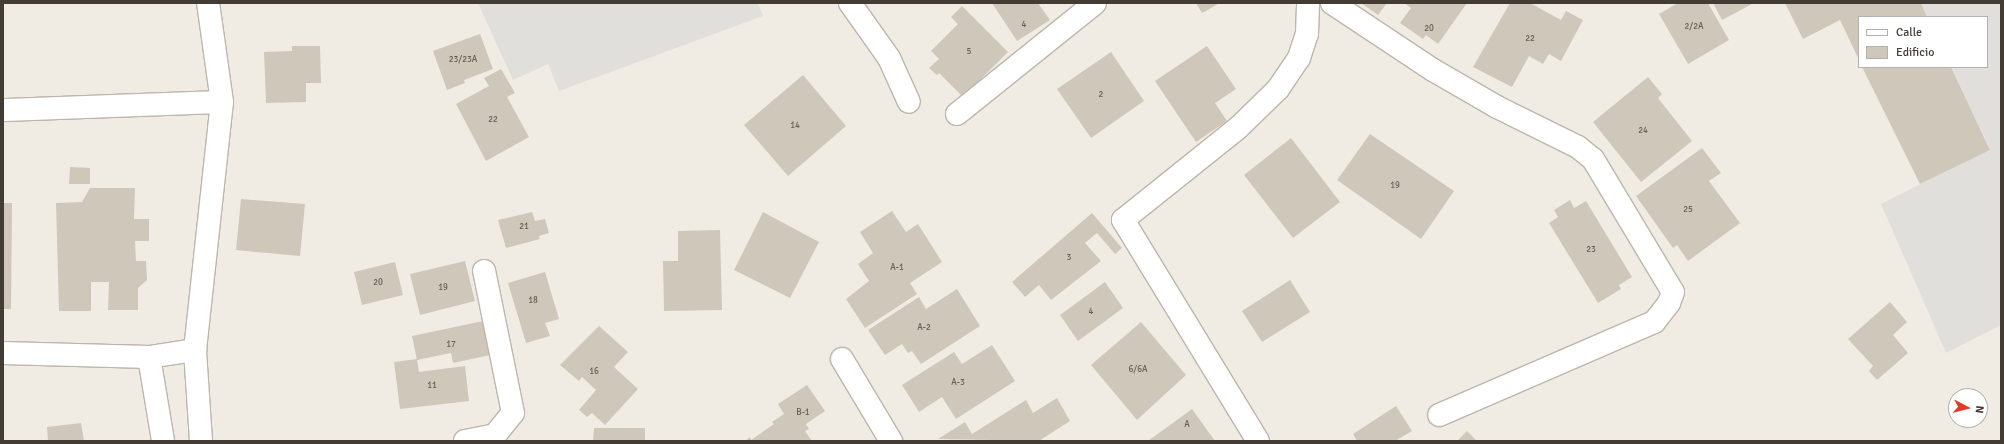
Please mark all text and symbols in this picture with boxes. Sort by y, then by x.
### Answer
legend [1858,16,1988,68]
house number: 4 [1022,20,1026,30]
house number: 2/2A [1684,22,1704,32]
house number: 20 [1424,24,1434,34]
text: Calle [1896,25,1922,40]
house number: 22 [1525,34,1535,44]
text: Edificio [1896,45,1934,60]
house number: 5 [967,47,971,57]
house number: 23/23A [449,55,477,65]
house number: 2 [1099,90,1103,100]
house number: 22 [488,115,498,125]
house number: 14 [790,121,800,131]
house number: 24 [1638,126,1648,136]
house number: 19 [1390,181,1400,191]
house number: 25 [1683,205,1693,215]
house number: 21 [519,222,529,232]
house number: 23 [1586,245,1596,255]
house number: 3 [1067,253,1071,263]
house number: A-1 [890,263,904,273]
house number: 20 [373,278,383,288]
house number: 19 [438,283,448,293]
house number: 18 [528,296,538,306]
house number: 4 [1089,307,1093,317]
house number: A-2 [917,323,931,333]
house number: 17 [446,340,456,350]
house number: 6/6A [1128,365,1148,375]
house number: 16 [589,367,599,377]
house number: A-3 [951,378,965,388]
house number: 11 [427,381,437,391]
north arrow [1948,388,1988,428]
text: N [1972,405,1986,414]
house number: B-1 [796,408,810,418]
house number: A [1184,420,1190,430]

